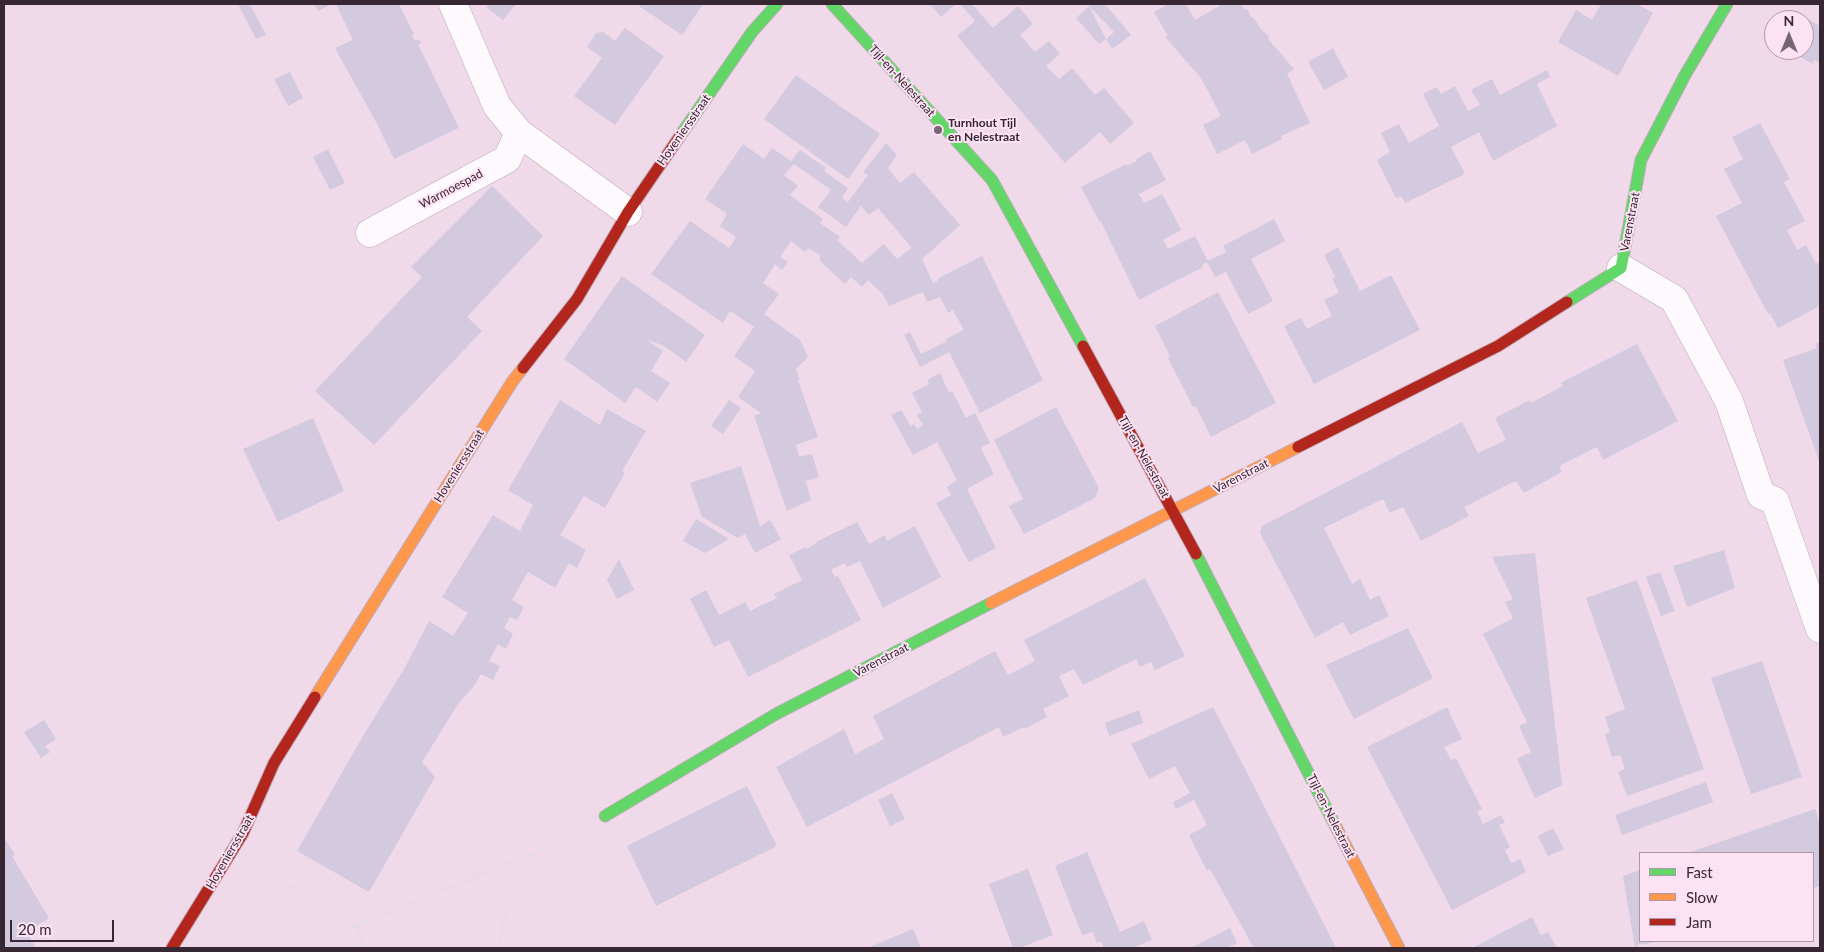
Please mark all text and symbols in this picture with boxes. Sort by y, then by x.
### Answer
north arrow [1764,10,1814,60]
text: N [1784,12,1794,29]
street label: Tijl-en-Nelestraat [866,42,938,120]
street label: Hoveniersstraat [654,92,714,168]
place label: Turnhout Tijl en Nelestraat [948,116,1020,144]
marker: Turnhout Tijl en Nelestraat [932,124,944,136]
street label: Warmoespad [417,166,485,212]
street label: Varenstraat [1617,191,1643,253]
street label: Tijl-en-Nelestraat [1115,413,1173,501]
street label: Hoveniersstraat [431,427,487,505]
street label: Varenstraat [1211,456,1271,496]
street label: Varenstraat [851,640,911,680]
street label: Tijl-en-Nelestraat [1304,772,1358,860]
street label: Hoveniersstraat [203,812,257,892]
legend [1639,852,1814,942]
text: Fast [1686,863,1713,881]
text: Slow [1686,888,1718,906]
scale bar [12,910,116,942]
text: Jam [1686,913,1712,931]
text: 20 m [18,920,52,938]

